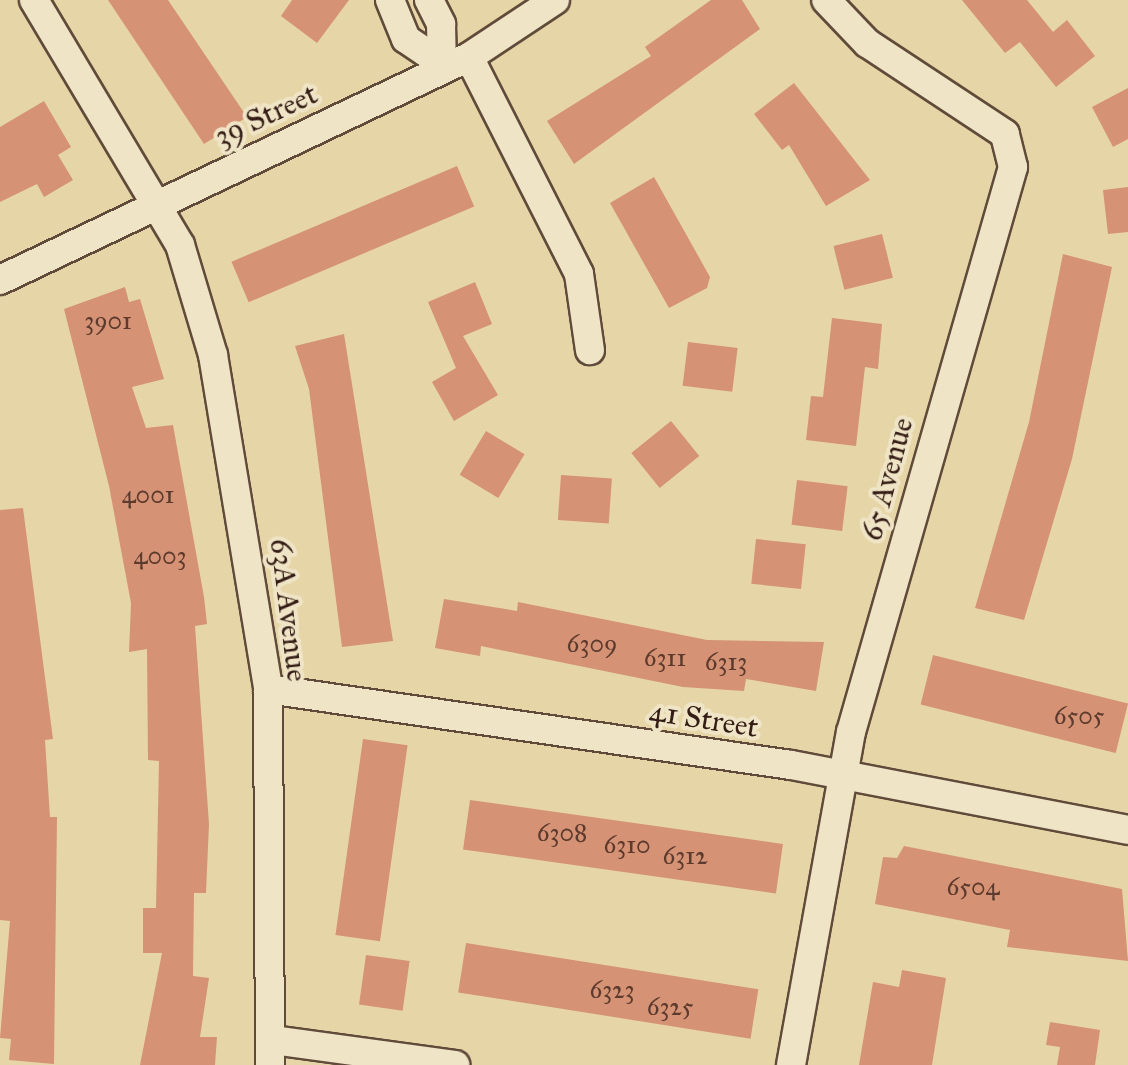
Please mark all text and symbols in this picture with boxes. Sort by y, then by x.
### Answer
street label: 39 Street [209,76,323,154]
house number: 3901 [84,306,132,336]
street label: 65 Avenue [853,414,921,544]
house number: 4001 [122,480,174,510]
street label: 63A Avenue [262,536,316,684]
house number: 4003 [133,541,187,571]
house number: 6309 [567,629,617,659]
house number: 6311 [644,643,686,673]
house number: 6313 [705,647,747,677]
street label: 41 Street [647,693,761,745]
house number: 6505 [1054,701,1104,731]
house number: 6308 [537,818,587,848]
house number: 6310 [603,830,651,860]
house number: 6312 [662,841,708,871]
house number: 6504 [947,872,999,902]
house number: 6323 [589,975,635,1005]
house number: 6325 [647,992,693,1022]

